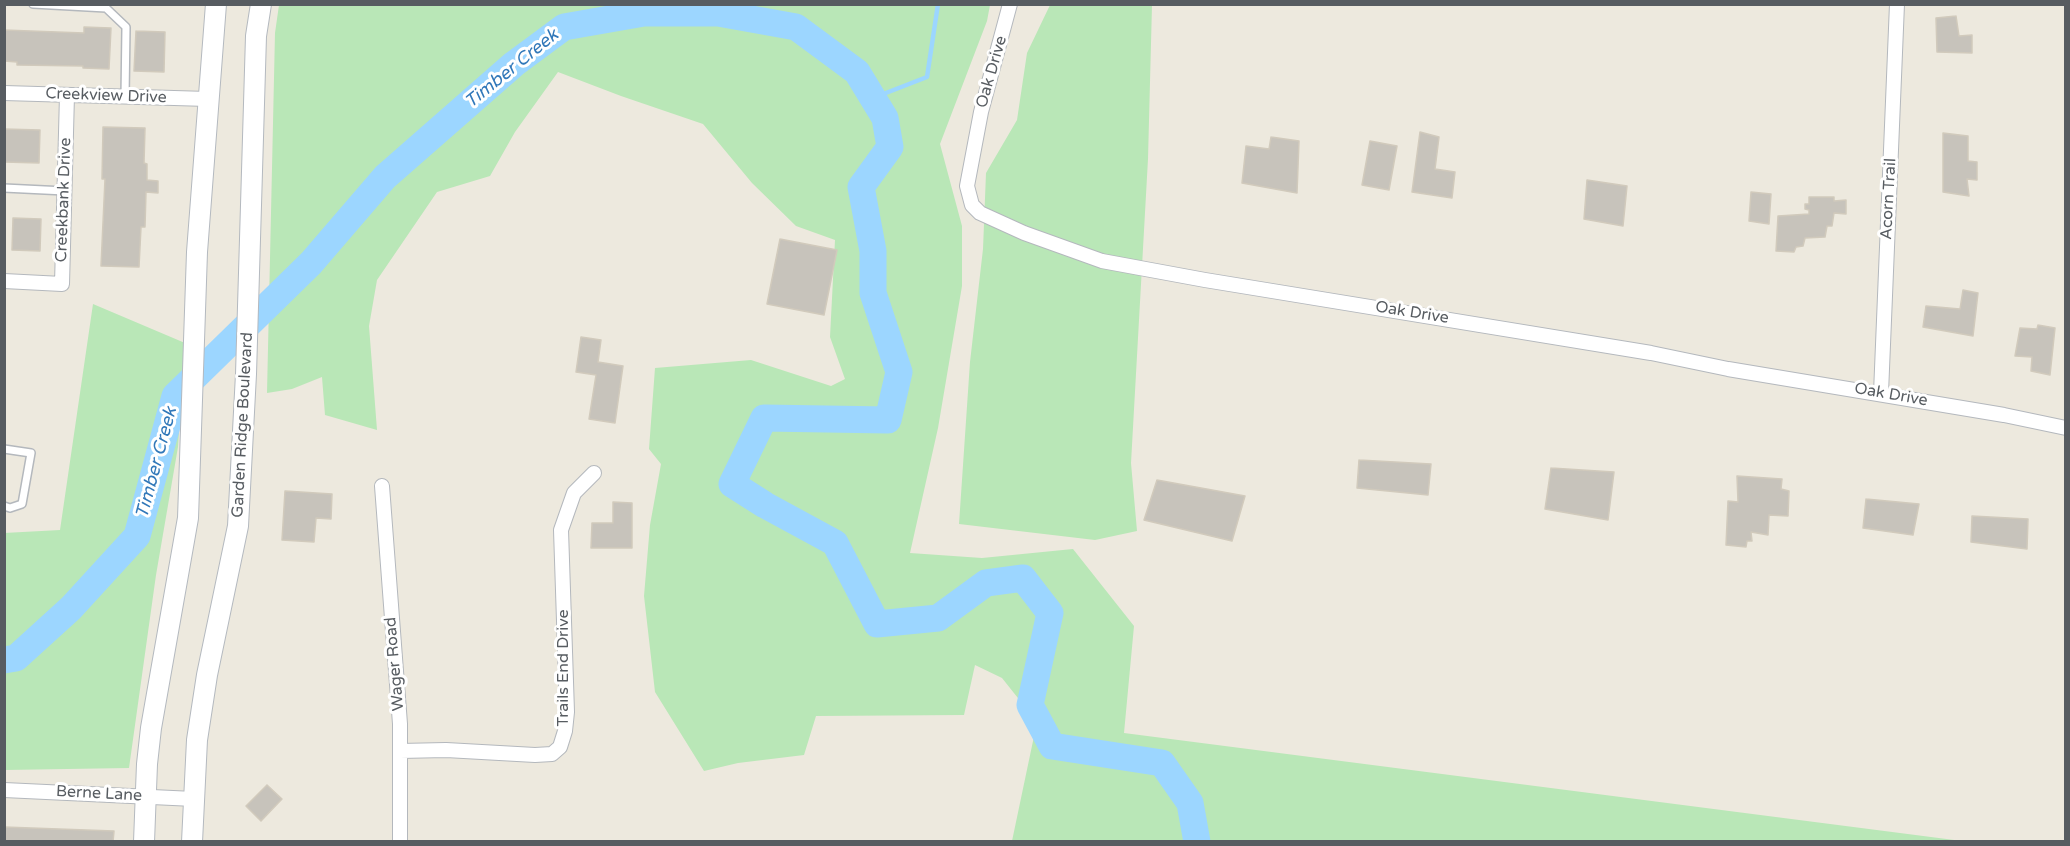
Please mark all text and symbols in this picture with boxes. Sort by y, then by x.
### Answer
water label: Timber Creek [461,25,563,113]
street label: Oak Drive [973,34,1011,110]
street label: Creekview Drive [45,84,167,108]
street label: Creekbank Drive [52,137,76,263]
street label: Acorn Trail [1877,158,1901,240]
street label: Oak Drive [1374,298,1450,328]
street label: Garden Ridge Boulevard [229,332,257,518]
street label: Oak Drive [1853,379,1929,411]
water label: Timber Creek [132,405,182,521]
street label: Trails End Drive [554,609,574,727]
street label: Wager Road [381,616,409,712]
street label: Berne Lane [55,782,143,806]

